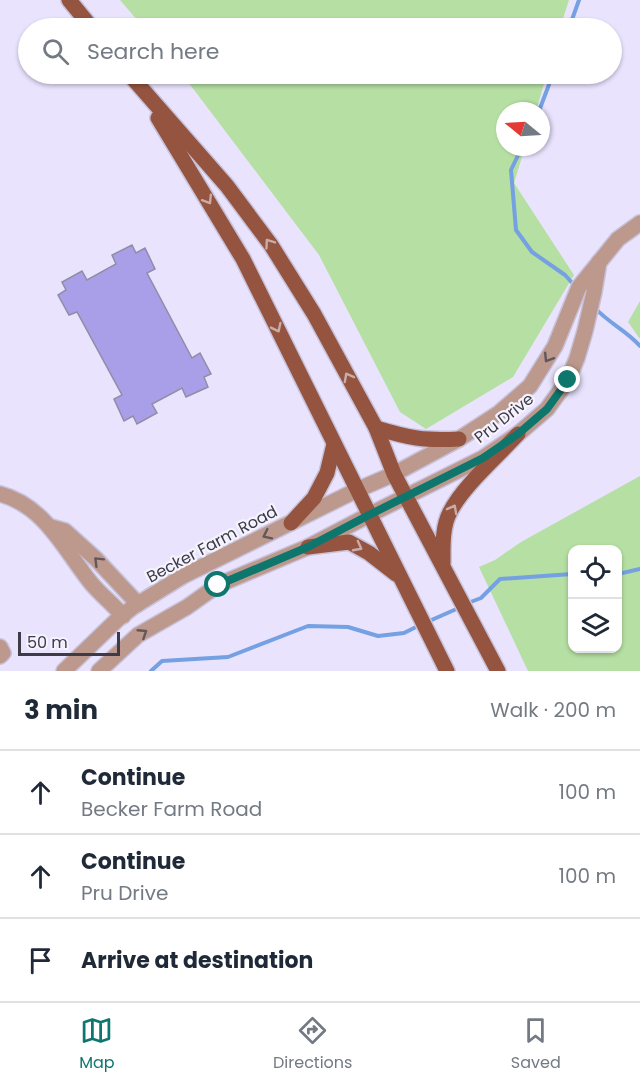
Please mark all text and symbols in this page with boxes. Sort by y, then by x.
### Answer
search box [18,18,622,84]
icon: search [39,35,72,68]
text: Search here [87,36,220,67]
north arrow [496,102,550,156]
one-way arrow [201,194,213,204]
one-way arrow [265,238,276,249]
one-way arrow [270,322,282,333]
one-way arrow [543,352,555,362]
route end [554,366,580,392]
one-way arrow [344,373,355,383]
street label: Pru Drive [469,387,539,449]
street label: Becker Farm Road [143,500,281,588]
one-way arrow [446,505,457,516]
one-way arrow [262,527,273,539]
one-way arrow [352,540,362,551]
map controls [568,545,622,653]
button: locate [568,545,622,599]
one-way arrow [94,558,105,568]
route start [204,571,230,597]
button: layers [568,599,622,653]
one-way arrow [137,628,147,640]
scale bar [18,629,120,656]
text: 50 m [27,631,68,654]
text: 3 min [24,692,98,728]
text: Walk · 200 m [490,696,616,724]
text: Continue [81,762,185,793]
icon: ahead [24,776,57,809]
text: 100 m [559,778,616,806]
text: Becker Farm Road [81,795,262,823]
text: Continue [81,846,185,877]
icon: ahead [24,860,57,893]
text: 100 m [559,862,616,890]
text: Pru Drive [81,879,168,907]
icon: arrive [24,944,57,977]
text: Arrive at destination [81,945,313,976]
tab: Map [79,1014,115,1075]
tab: Directions [273,1014,352,1075]
tab: Saved [511,1014,561,1075]

